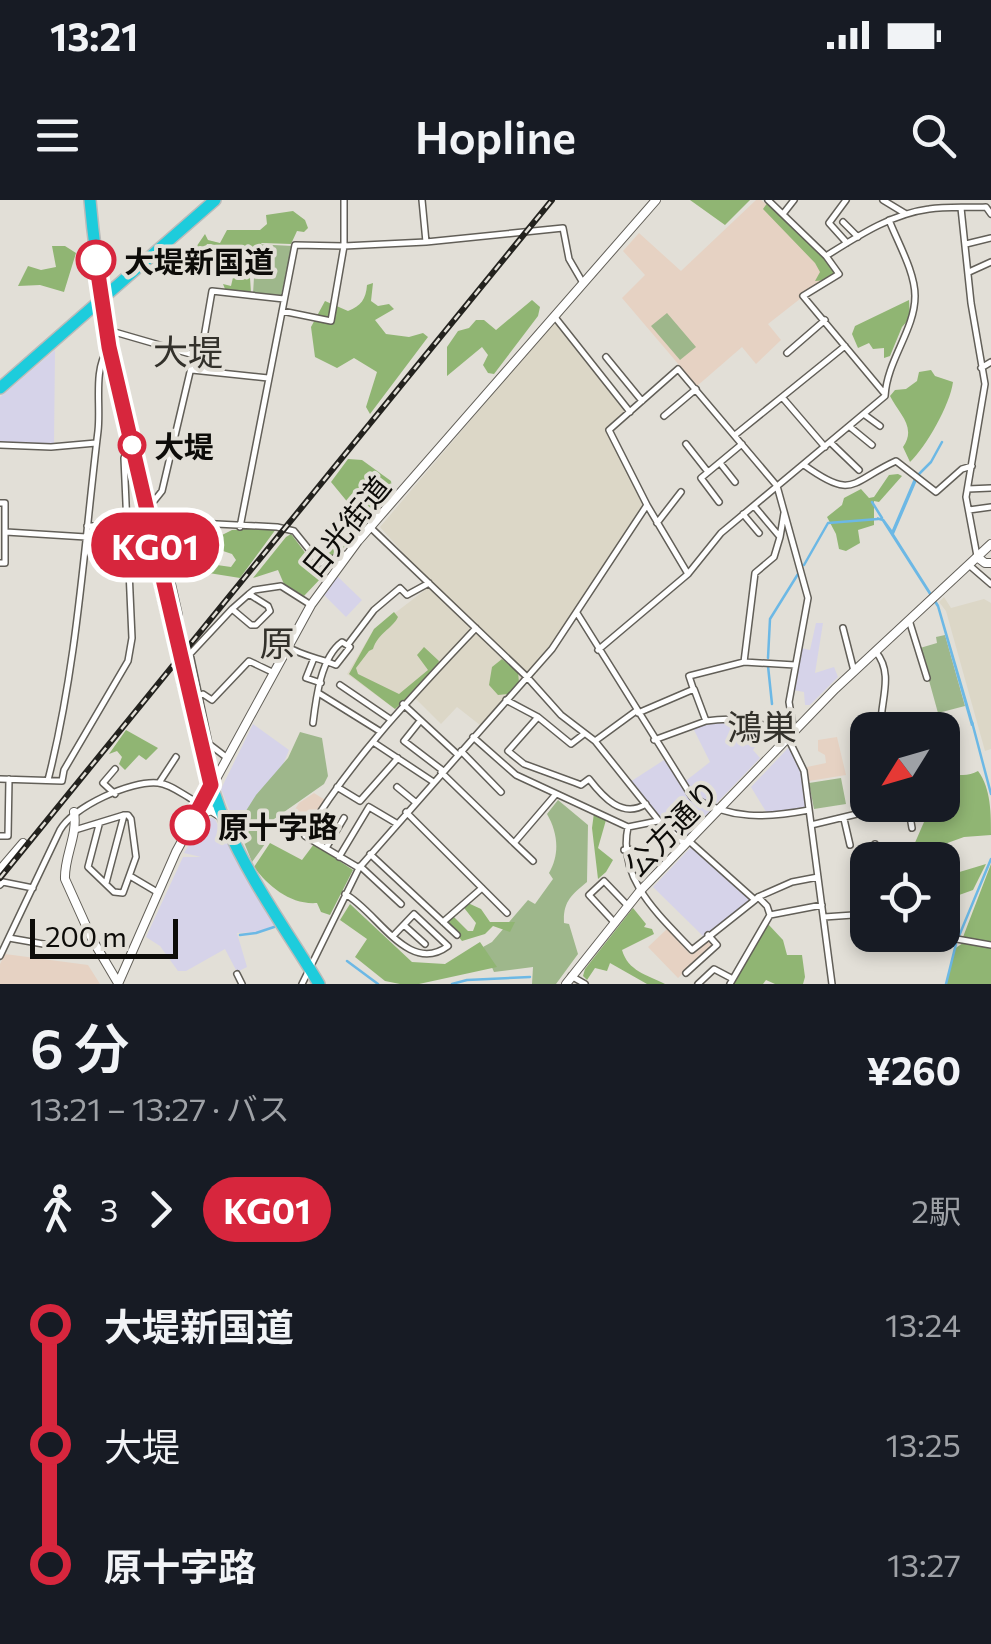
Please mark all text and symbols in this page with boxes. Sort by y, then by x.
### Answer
text: 13:21 [50,12,138,59]
icon: menu [30,108,85,163]
text: Hopline [415,108,576,163]
icon: search [906,108,961,163]
marker: 大堤新国道 [77,241,115,279]
place label: 大堤新国道 [124,242,274,279]
district label: 大堤 [153,329,223,372]
place label: 大堤 [154,427,214,464]
marker: 大堤 [119,432,145,458]
street label: 日光街道 [293,468,397,584]
line badge: KG01 [85,512,225,578]
text: KG01 [111,524,199,567]
district label: 原 [259,620,295,663]
district label: 鴻巣 [727,704,797,747]
north arrow [850,712,960,822]
map controls [850,712,960,952]
street label: 公方通り [616,771,726,883]
marker: 原十字路 [171,806,209,844]
place label: 原十字路 [218,807,338,844]
button: locate [850,842,960,952]
scale bar [30,914,178,958]
text: 200 m [45,919,127,953]
text: 6 分 [30,1013,129,1080]
text: ¥260 [866,1046,961,1093]
text: 13:21 – 13:27 · バス [30,1088,290,1128]
icon: walk [30,1182,85,1237]
icon: forward [133,1182,188,1237]
text: KG01 [223,1188,311,1231]
text: 3 [100,1189,118,1229]
text: 2駅 [911,1190,961,1230]
text: 大堤新国道 [104,1302,294,1349]
text: 13:24 [885,1304,961,1344]
text: 大堤 [104,1422,180,1469]
text: 13:25 [885,1424,961,1464]
text: 原十字路 [104,1542,256,1589]
text: 13:27 [887,1544,961,1584]

